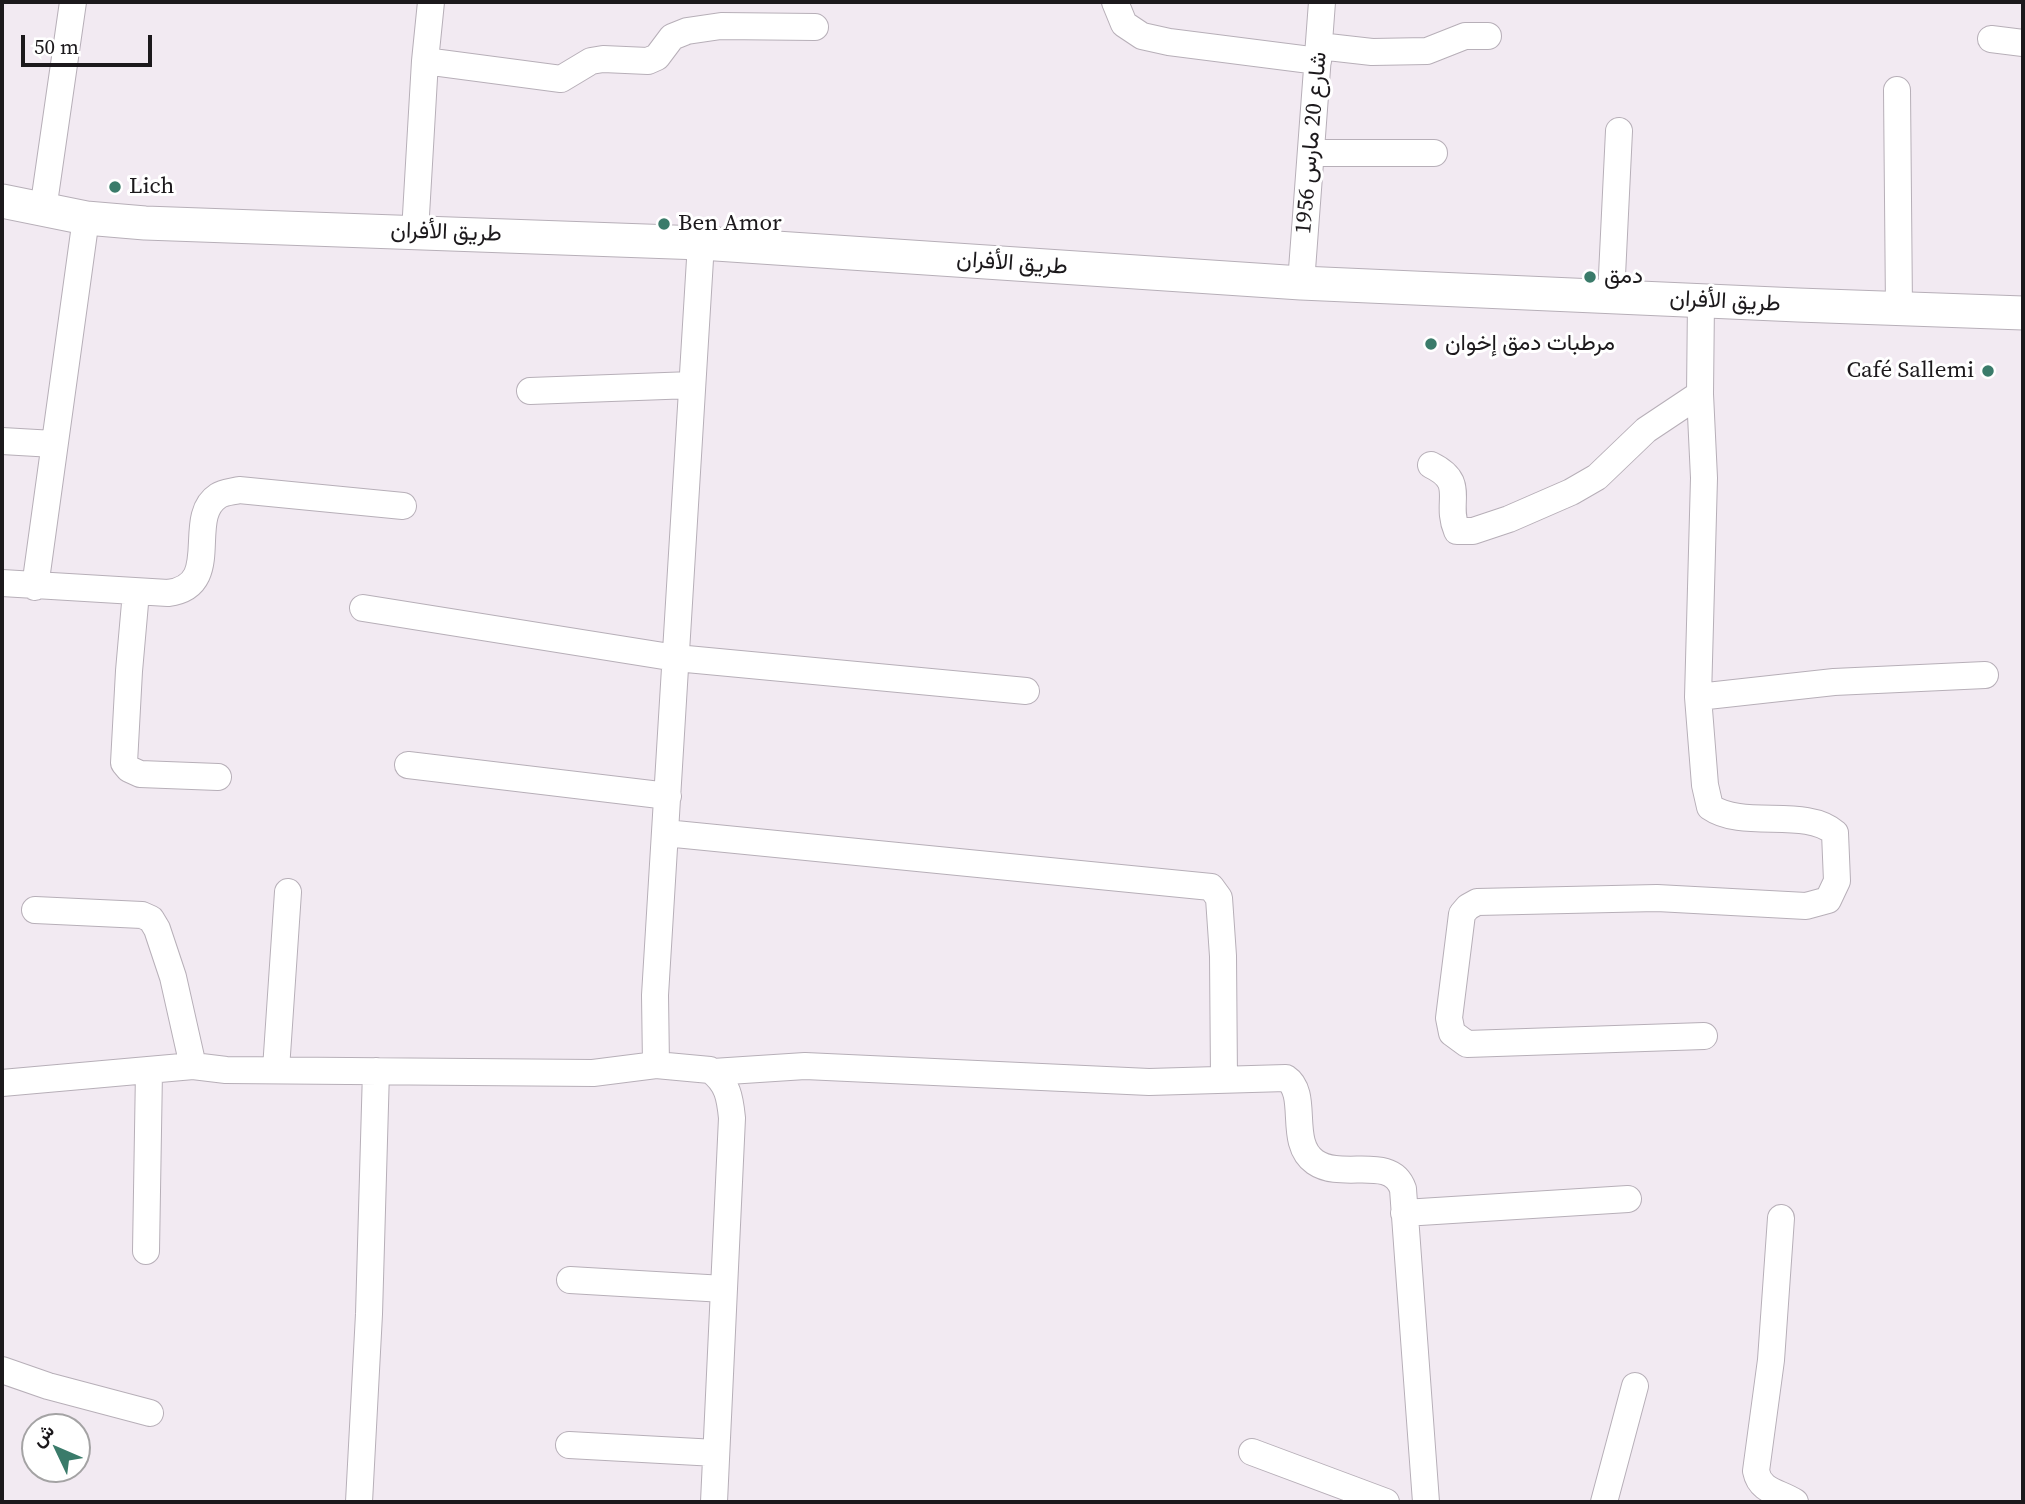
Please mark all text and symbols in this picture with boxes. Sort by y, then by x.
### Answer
scale bar [24,21,156,65]
text: 50 m [34,32,79,61]
street label: شارع 20 مارس 1956 [1290,51,1334,235]
place label: Lich [129,173,174,201]
marker: Lich [107,179,123,195]
place label: Ben Amor [678,210,782,238]
marker: Ben Amor [656,216,672,232]
street label: طريق الأفران [390,217,502,249]
street label: طريق الأفران [956,246,1068,282]
place label: دمق [1604,263,1643,291]
marker: دمق [1582,269,1598,285]
street label: طريق الأفران [1669,285,1781,319]
place label: مرطبات دمق إخوان [1445,330,1615,358]
marker: مرطبات دمق إخوان [1423,336,1439,352]
place label: Café Sallemi [1846,357,1974,385]
marker: Café Sallemi [1980,363,1996,379]
north arrow [21,1413,91,1483]
text: ش [25,1418,60,1452]

